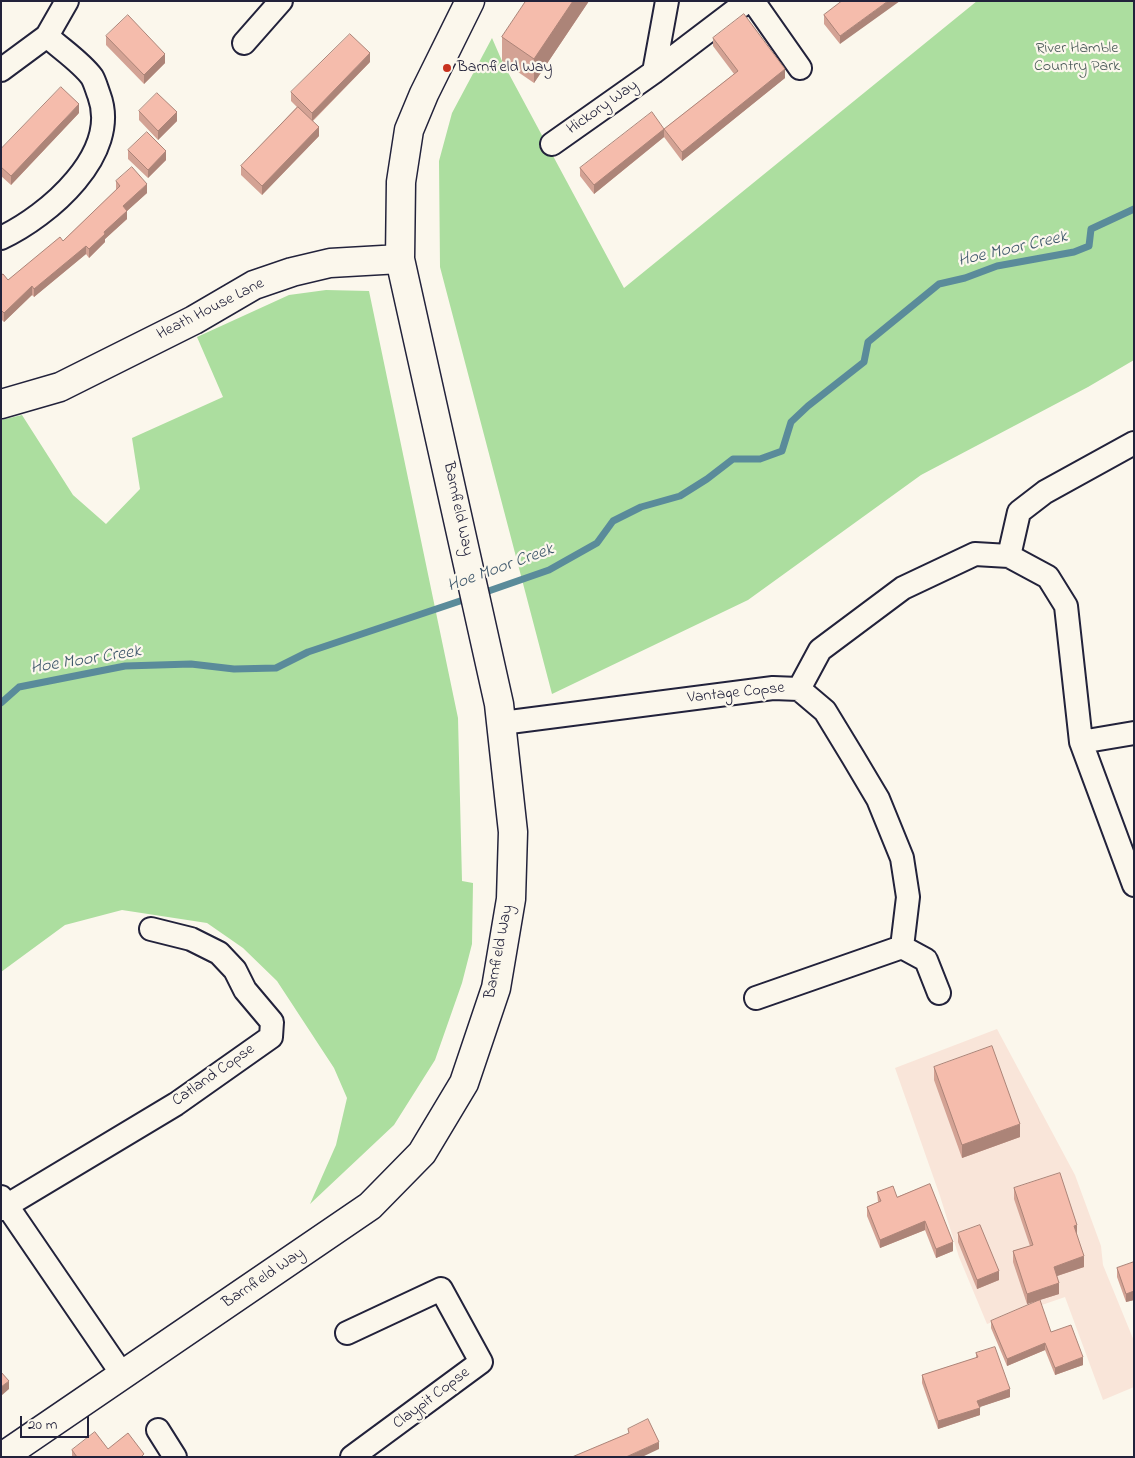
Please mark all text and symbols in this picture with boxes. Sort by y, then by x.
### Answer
park label: River Hamble Country Park [1034,39,1120,77]
place label: Barnfield Way [457,58,552,78]
marker: Barnfield Way [441,62,453,74]
street label: Hickory Way [564,77,642,139]
water label: Hoe Moor Creek [956,227,1070,273]
street label: Heath House Lane [154,275,268,345]
street label: Barnfield Way [438,460,476,558]
water label: Hoe Moor Creek [445,540,557,598]
water label: Hoe Moor Creek [29,642,143,680]
street label: Vantage Copse [686,679,786,709]
street label: Barnfield Way [481,903,519,1001]
street label: Catland Copse [169,1041,259,1111]
street label: Barnfield Way [219,1244,309,1314]
street label: Claypit Copse [390,1364,474,1434]
scale bar [22,1406,91,1438]
text: 20 m [28,1414,57,1436]

